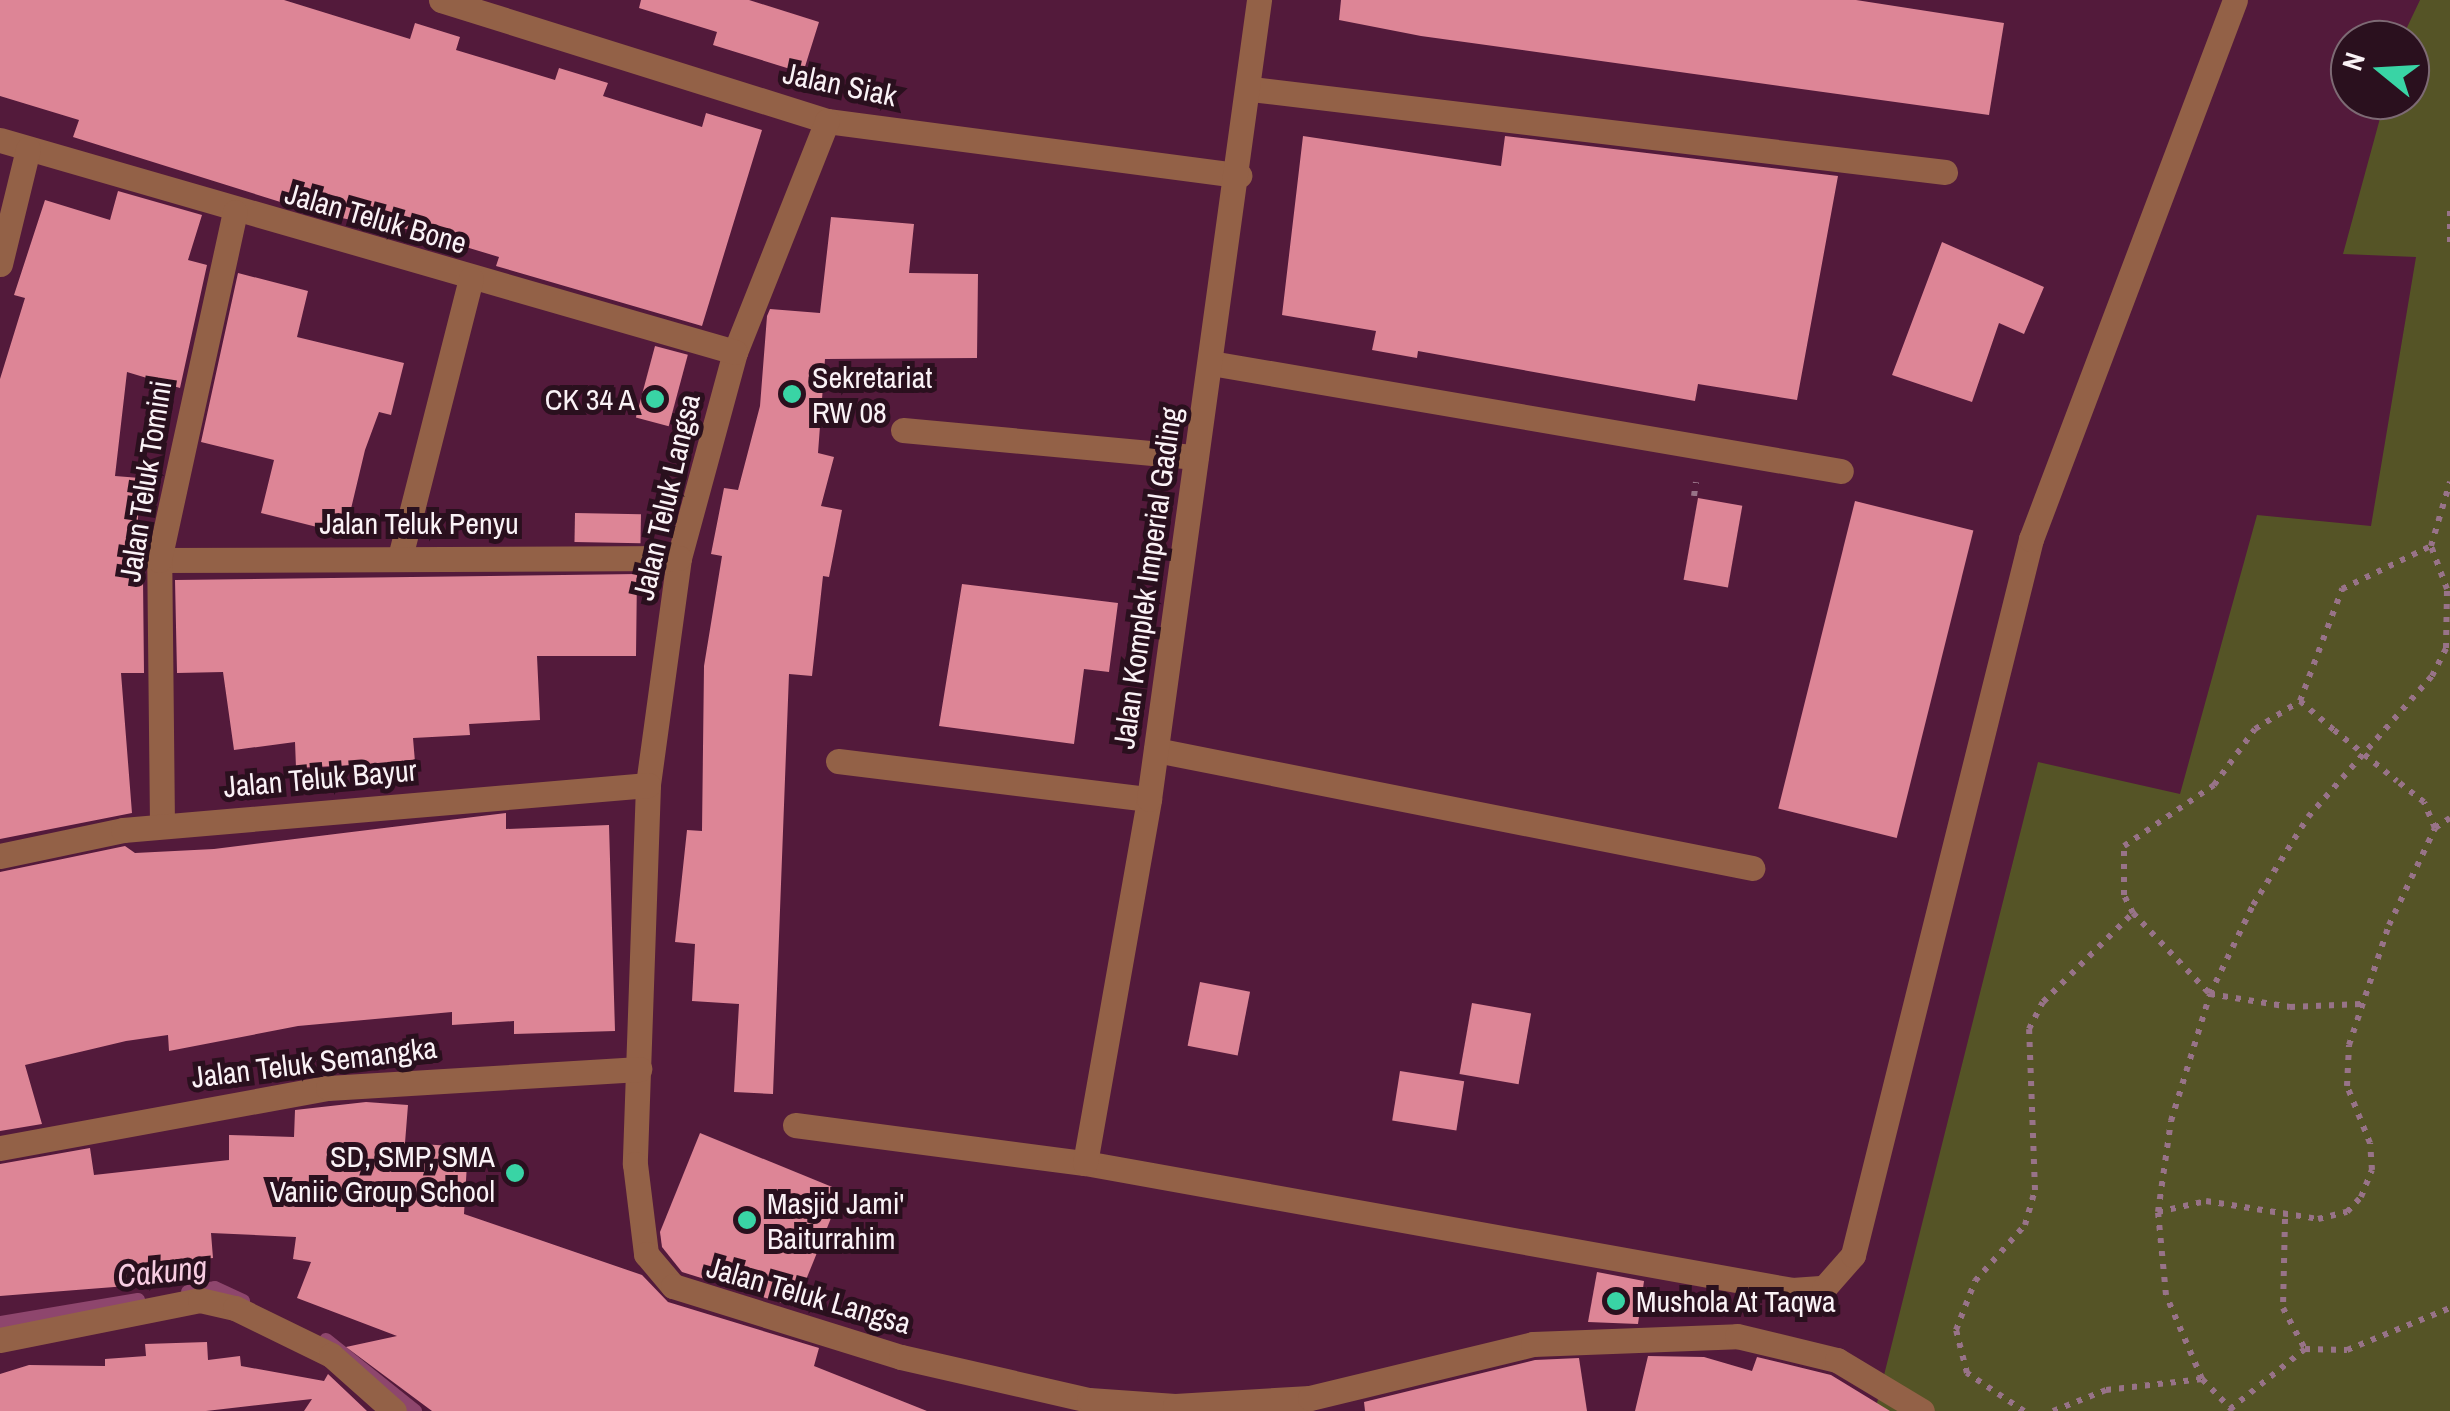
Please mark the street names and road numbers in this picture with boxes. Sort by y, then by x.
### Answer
street label: Jalan Siak [780,54,900,114]
street label: Jalan Teluk Bone [281,175,471,261]
street label: Jalan Teluk Tomini [111,378,179,584]
street label: Jalan Teluk Langsa [625,390,707,604]
street label: Jalan Komplek Imperial Gading [1105,405,1189,751]
street label: Jalan Teluk Penyu [319,505,519,541]
street label: Jalan Teluk Bayur [222,752,418,804]
street label: Jalan Teluk Semangka [189,1029,439,1095]
street label: Jalan Teluk Langsa [703,1249,915,1341]

